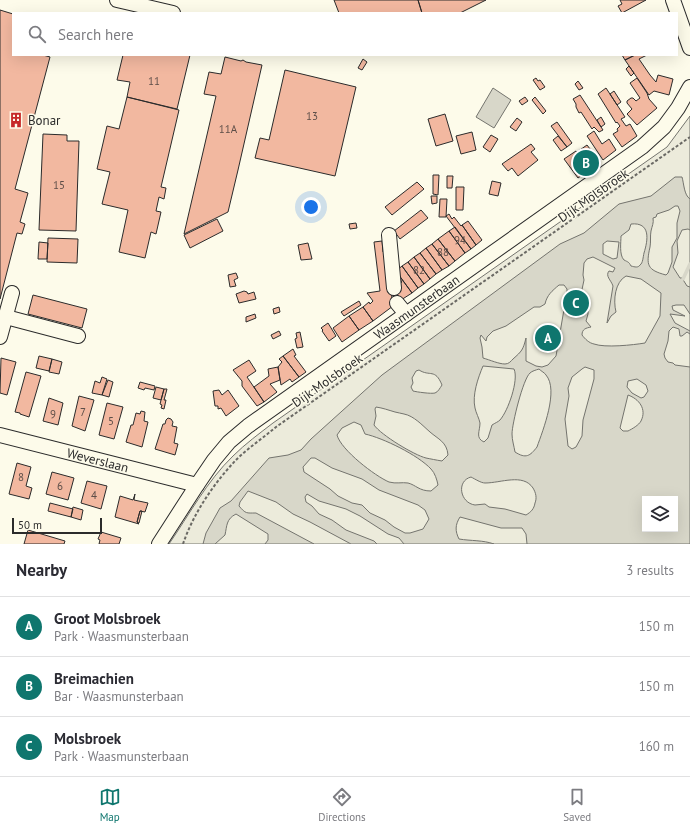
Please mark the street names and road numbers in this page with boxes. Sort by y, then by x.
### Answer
street label: Dijk Molsbroek [555,164,633,226]
street label: Waasmunsterbaan [370,271,463,343]
street label: Dijk Molsbroek [289,349,367,411]
street label: Weverslaan [65,444,130,476]

